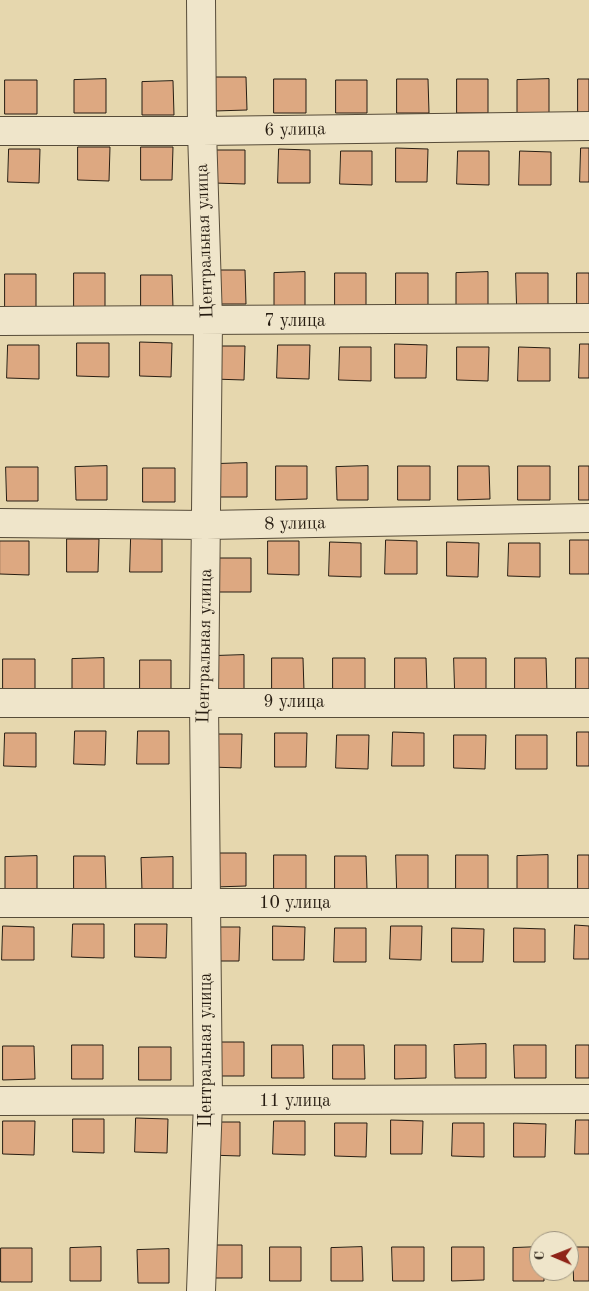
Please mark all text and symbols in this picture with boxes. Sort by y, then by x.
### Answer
street label: 6 улица [264,119,326,141]
street label: Центральная улица [192,163,218,319]
street label: 7 улица [264,310,326,332]
street label: 8 улица [264,513,326,535]
street label: Центральная улица [193,568,217,724]
street label: 9 улица [263,691,325,713]
street label: 10 улица [259,892,331,914]
street label: Центральная улица [195,973,217,1127]
street label: 11 улица [259,1090,331,1112]
north arrow [529,1231,579,1281]
text: С [533,1251,547,1261]

